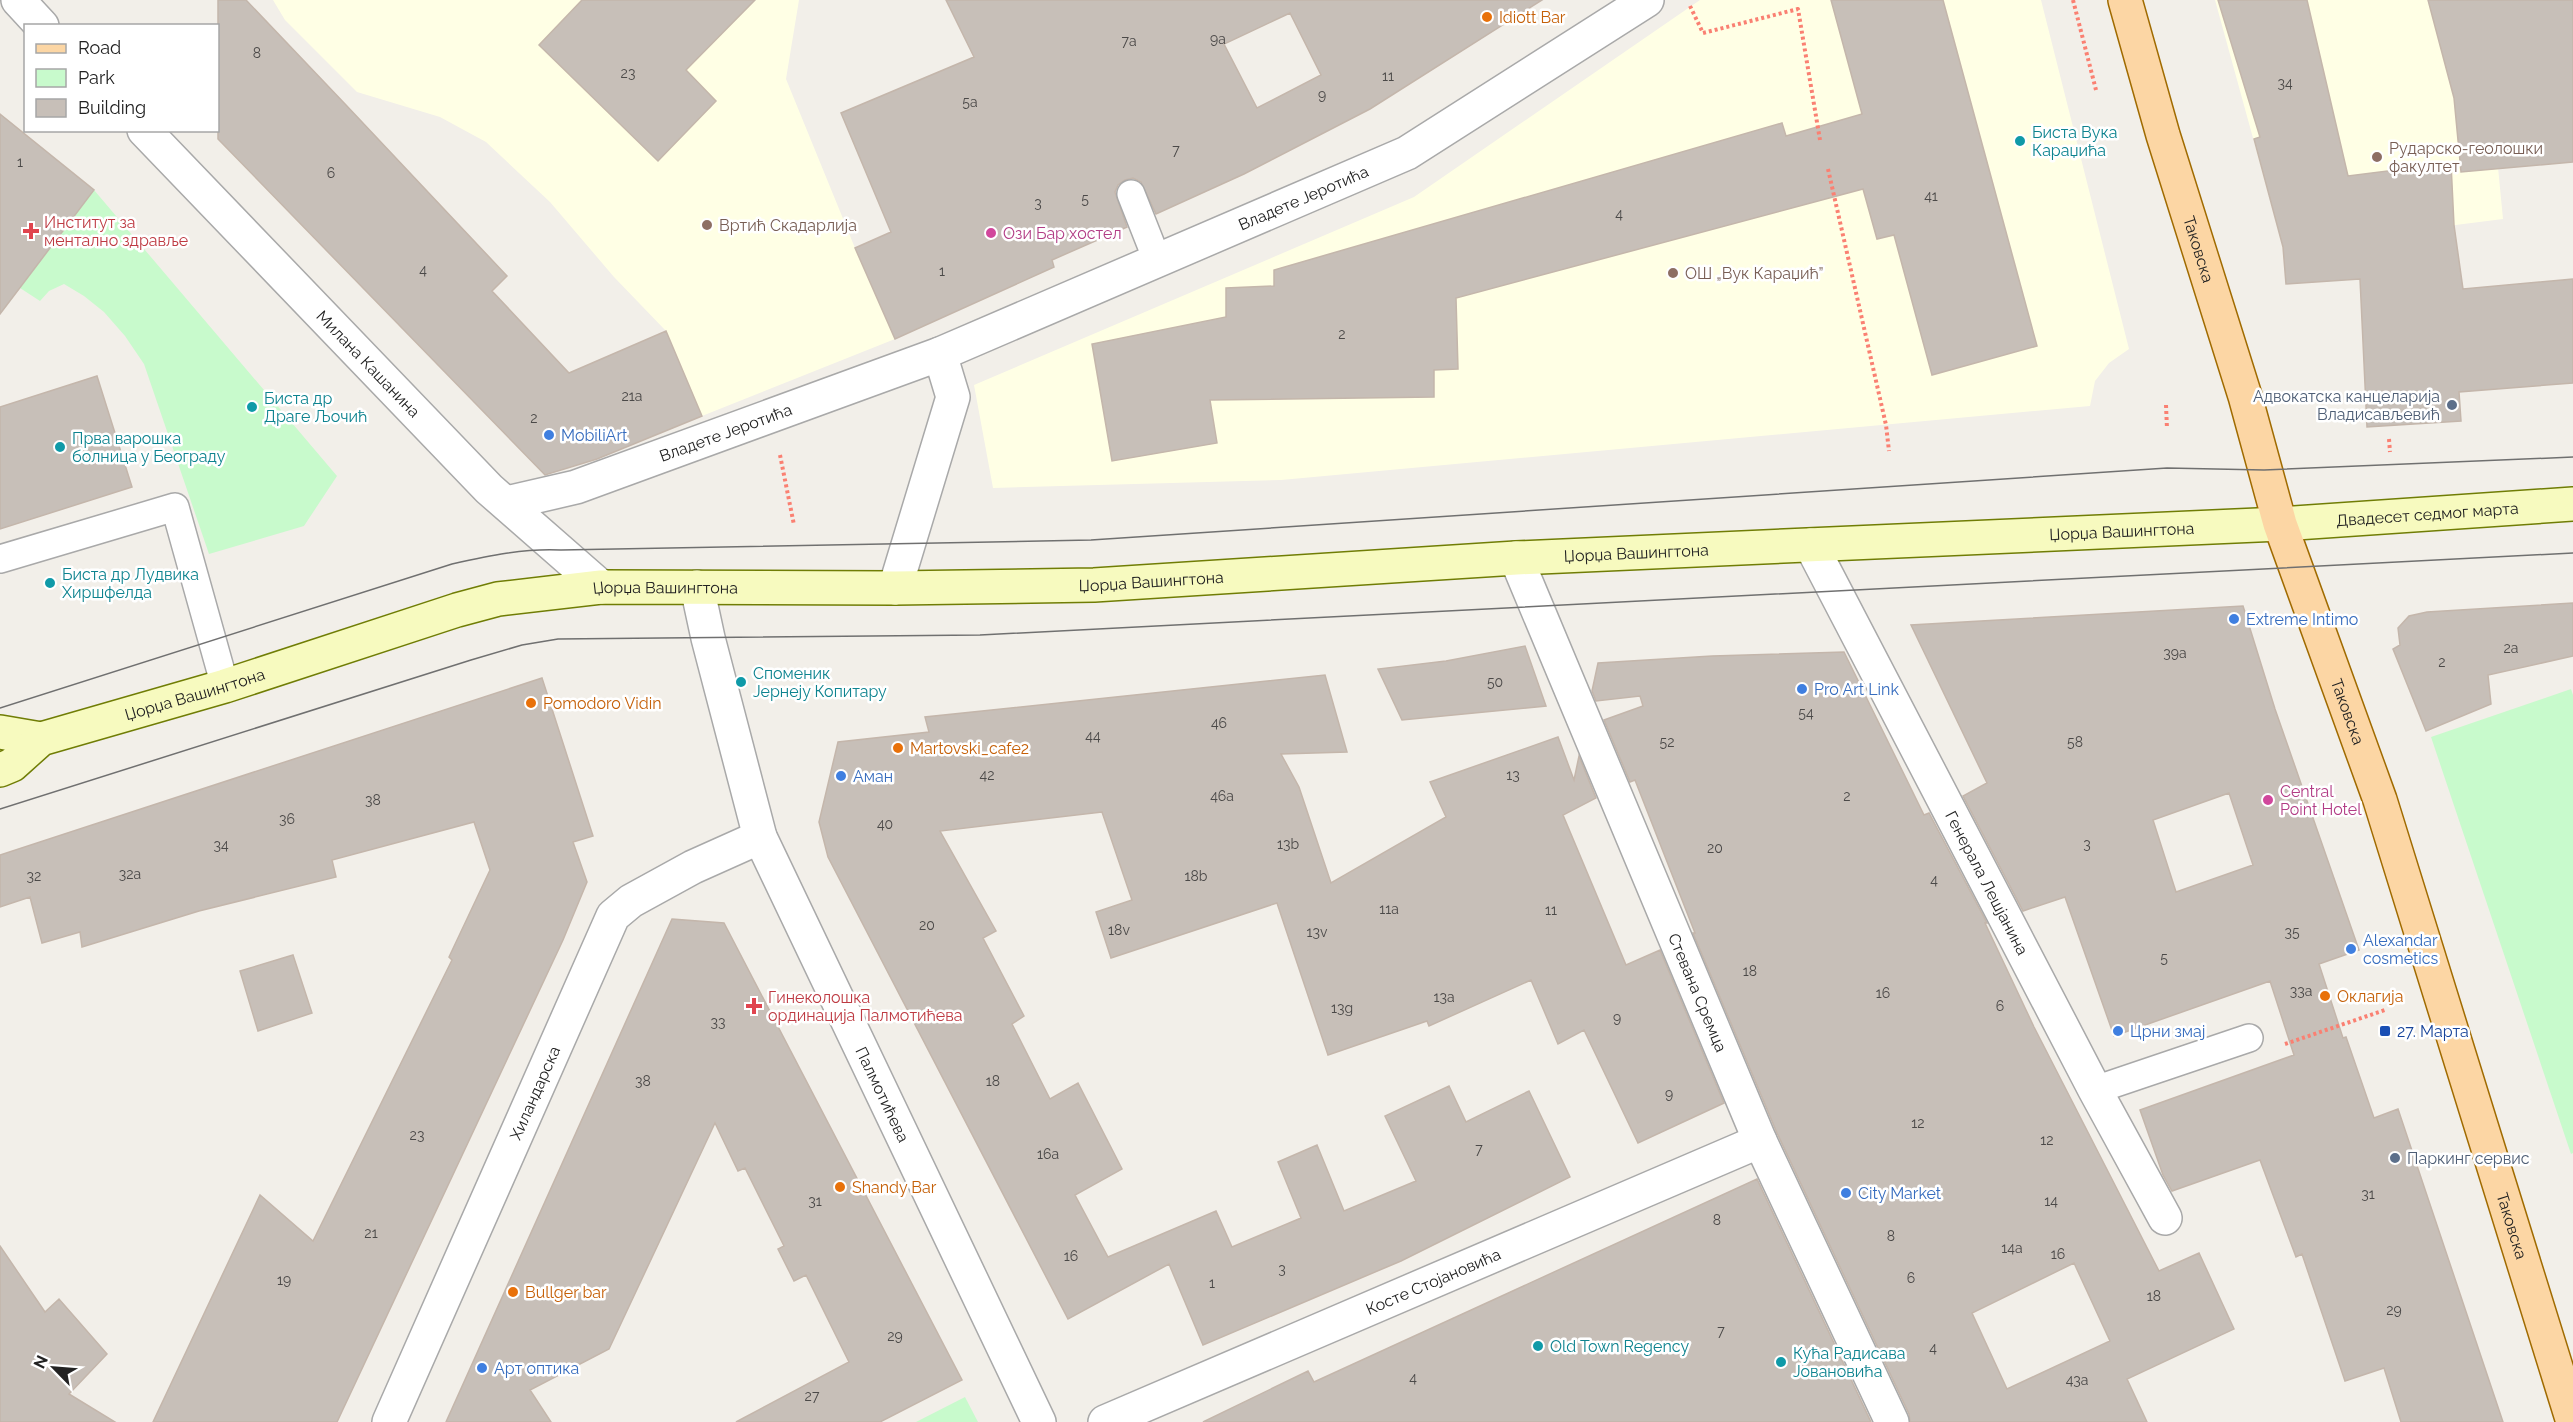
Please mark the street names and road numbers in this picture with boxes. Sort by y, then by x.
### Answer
street label: Владете Јеротића [1235,161,1371,234]
street label: Таковска [2180,214,2218,285]
street label: Милана Кашанина [313,306,424,421]
street label: Владете Јеротића [657,400,794,465]
street label: Двадесет седмог марта [2336,498,2519,530]
street label: Џорџа Вашингтона [2049,518,2195,544]
street label: Џорџа Вашингтона [1563,540,1709,565]
street label: Џорџа Вашингтона [1079,567,1224,595]
street label: Џорџа Вашингтона [592,577,738,597]
street label: Џорџа Вашингтона [122,664,267,724]
street label: Таковска [2327,676,2369,747]
street label: Генерала Лешјанина [1942,808,2032,958]
street label: Стевана Сремца [1665,930,1731,1055]
street label: Хиландарска [506,1043,564,1143]
street label: Палмотићева [852,1044,914,1145]
street label: Таковска [2493,1190,2531,1261]
street label: Косте Стојановића [1363,1244,1503,1318]

